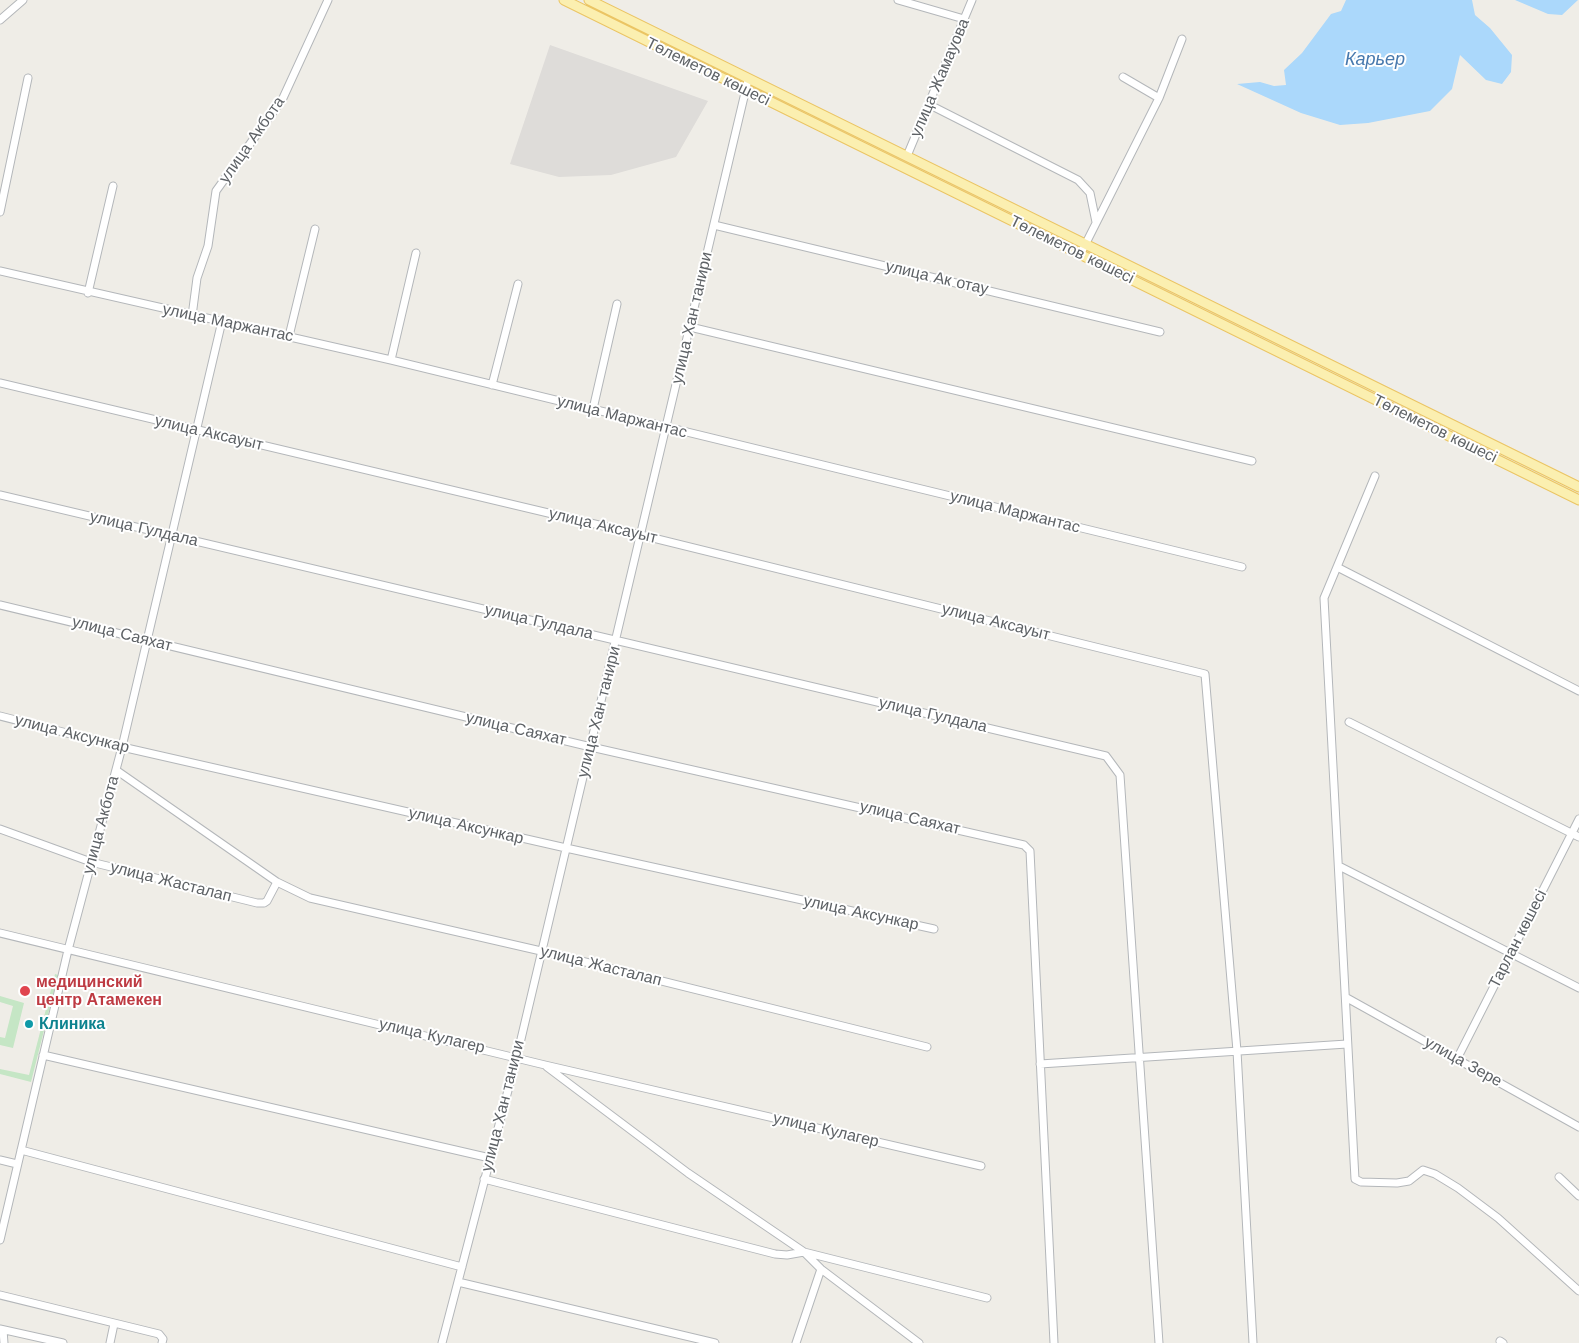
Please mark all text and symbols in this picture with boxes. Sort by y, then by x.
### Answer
street label: улица Жамауова [906,16,974,140]
street label: Төлеметов көшесі [643,34,773,110]
water label: Карьер [1345,49,1405,71]
street label: улица Акбота [215,93,289,187]
street label: Төлеметов көшесі [1007,212,1137,288]
street label: улица Хан танири [667,250,717,386]
street label: улица Ак отау [884,257,990,299]
street label: улица Маржантас [161,300,295,346]
street label: Төлеметов көшесі [1370,391,1500,467]
street label: улица Маржантас [555,392,689,442]
street label: улица Аксауыт [153,411,265,455]
street label: улица Маржантас [948,487,1082,537]
street label: улица Аксауыт [547,504,659,548]
street label: улица Гулдала [88,507,200,551]
street label: улица Аксауыт [940,599,1052,645]
street label: улица Гулдала [483,600,595,644]
street label: улица Саяхат [70,612,174,656]
street label: улица Хан танири [573,644,625,780]
street label: улица Гулдала [877,693,989,737]
street label: улица Саяхат [464,708,568,750]
street label: улица Аксункар [13,710,131,758]
street label: улица Акбота [79,774,123,876]
street label: улица Саяхат [858,797,962,839]
street label: улица Аксункар [407,803,525,849]
street label: улица Жасталап [108,858,234,906]
street label: Тарлан көшесі [1485,887,1551,991]
street label: улица Аксункар [802,891,920,935]
street label: улица Жасталап [538,942,664,990]
place label: медицинский центр Атамекен [36,972,162,1010]
marker: медицинский центр Атамекен [18,984,32,998]
place label: Клиника [39,1014,105,1034]
street label: улица Кулагер [377,1015,487,1057]
marker: Клиника [23,1018,35,1030]
street label: улица Зере [1421,1033,1505,1091]
street label: улица Хан танири [477,1038,529,1174]
street label: улица Кулагер [771,1109,881,1151]

